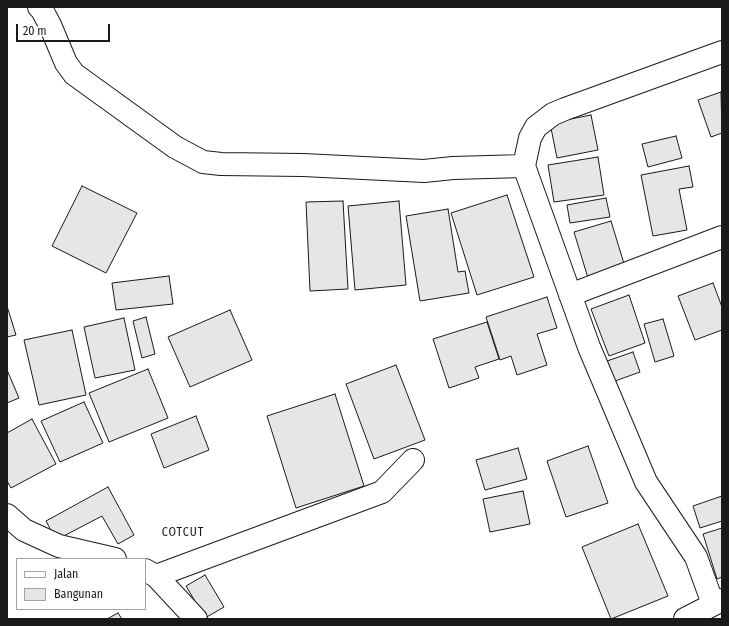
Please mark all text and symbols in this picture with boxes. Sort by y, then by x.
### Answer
scale bar [18,16,112,42]
text: 20 m [23,24,47,38]
district label: COTCUT [162,526,204,540]
legend [16,558,146,610]
text: Jalan [54,567,78,581]
text: Bangunan [54,587,103,601]

